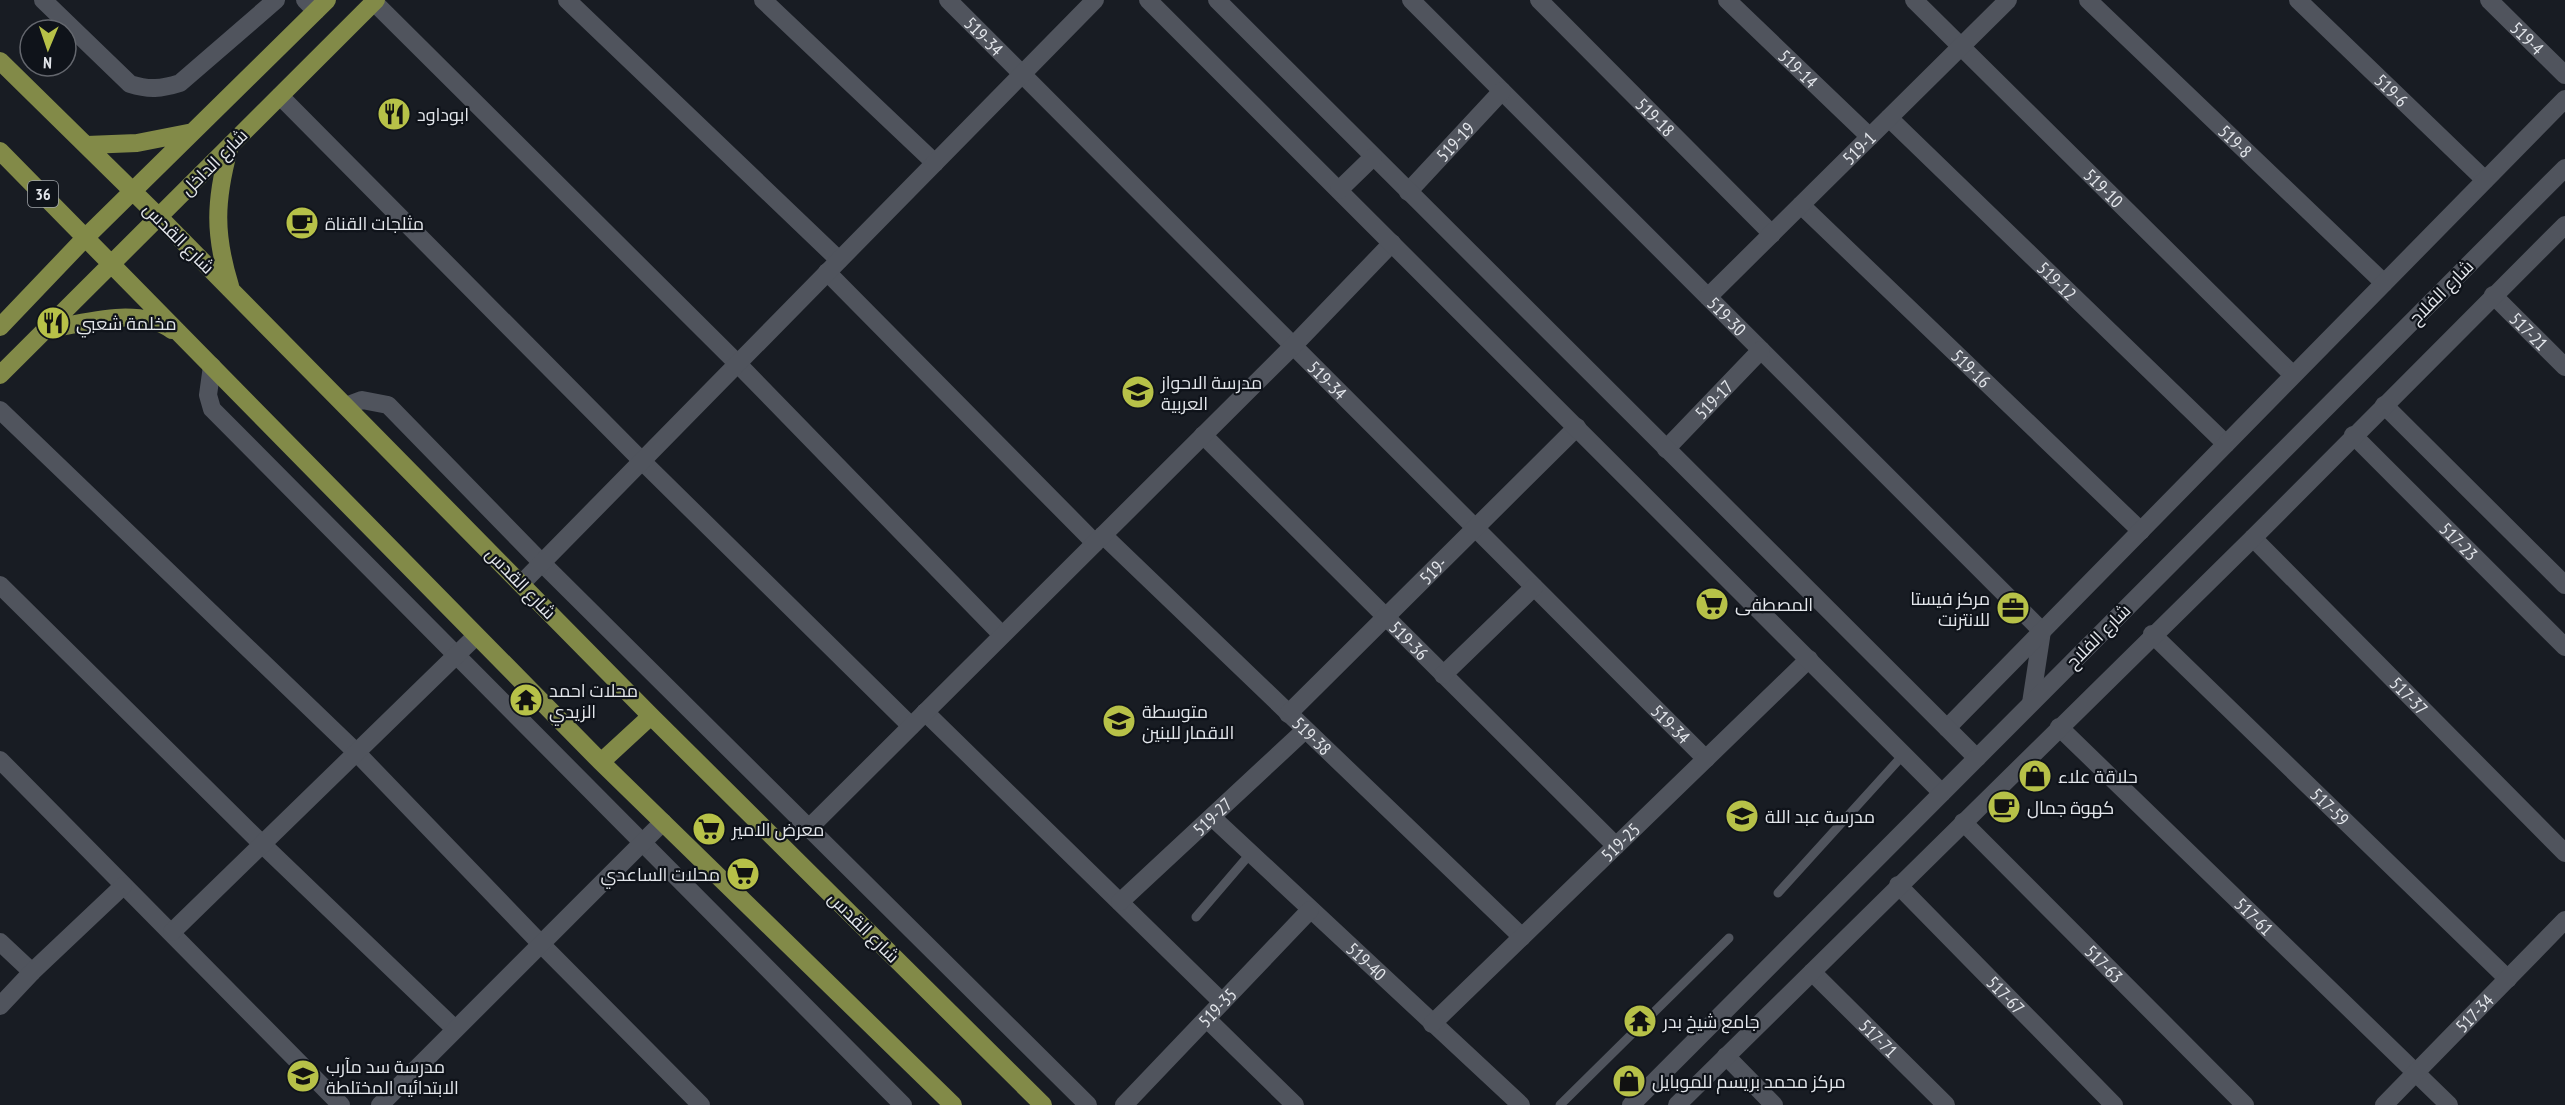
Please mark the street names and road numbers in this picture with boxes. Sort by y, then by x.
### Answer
street label: 519-34 [960,12,1008,60]
street label: 519-4 [2506,17,2549,59]
street label: 519-14 [1774,44,1823,93]
street label: 519-6 [2370,69,2413,112]
street label: 519-18 [1631,93,1680,141]
street label: 519-19 [1431,117,1479,166]
street label: 519-8 [2214,120,2257,162]
street label: شارع الداخل [176,124,253,201]
street label: 519-1 [1837,126,1880,169]
street label: 519-10 [2079,164,2128,212]
road number: 36 [28,181,58,207]
street label: شارع القدس [138,198,219,279]
street label: شارع الفلاح [2404,255,2479,330]
street label: 519-12 [2033,257,2082,305]
street label: 519-30 [1703,292,1751,340]
street label: 517-21 [2505,307,2553,355]
street label: 519-16 [1947,344,1996,392]
street label: 519-34 [1303,356,1352,404]
street label: 519-17 [1690,375,1738,424]
street label: 517-23 [2435,517,2483,565]
street label: شارع القدس [480,542,561,625]
street label: 519- [1414,552,1451,589]
street label: شارع الفلاح [2061,599,2136,674]
street label: 519-36 [1385,616,1434,665]
street label: 517-37 [2385,672,2433,720]
street label: 519-34 [1647,700,1695,748]
street label: 519-38 [1288,712,1337,760]
street label: 517-59 [2306,783,2354,830]
street label: 519-27 [1188,792,1237,840]
street label: 519-25 [1596,818,1645,866]
street label: شارع القدس [823,887,904,968]
street label: 517-61 [2230,892,2278,940]
street label: 519-40 [1342,937,1391,985]
street label: 517-63 [2080,940,2128,988]
street label: 517-67 [1982,971,2030,1019]
street label: 519-35 [1193,983,1241,1032]
street label: 517-34 [2450,989,2498,1037]
street label: 517-71 [1855,1014,1903,1062]

